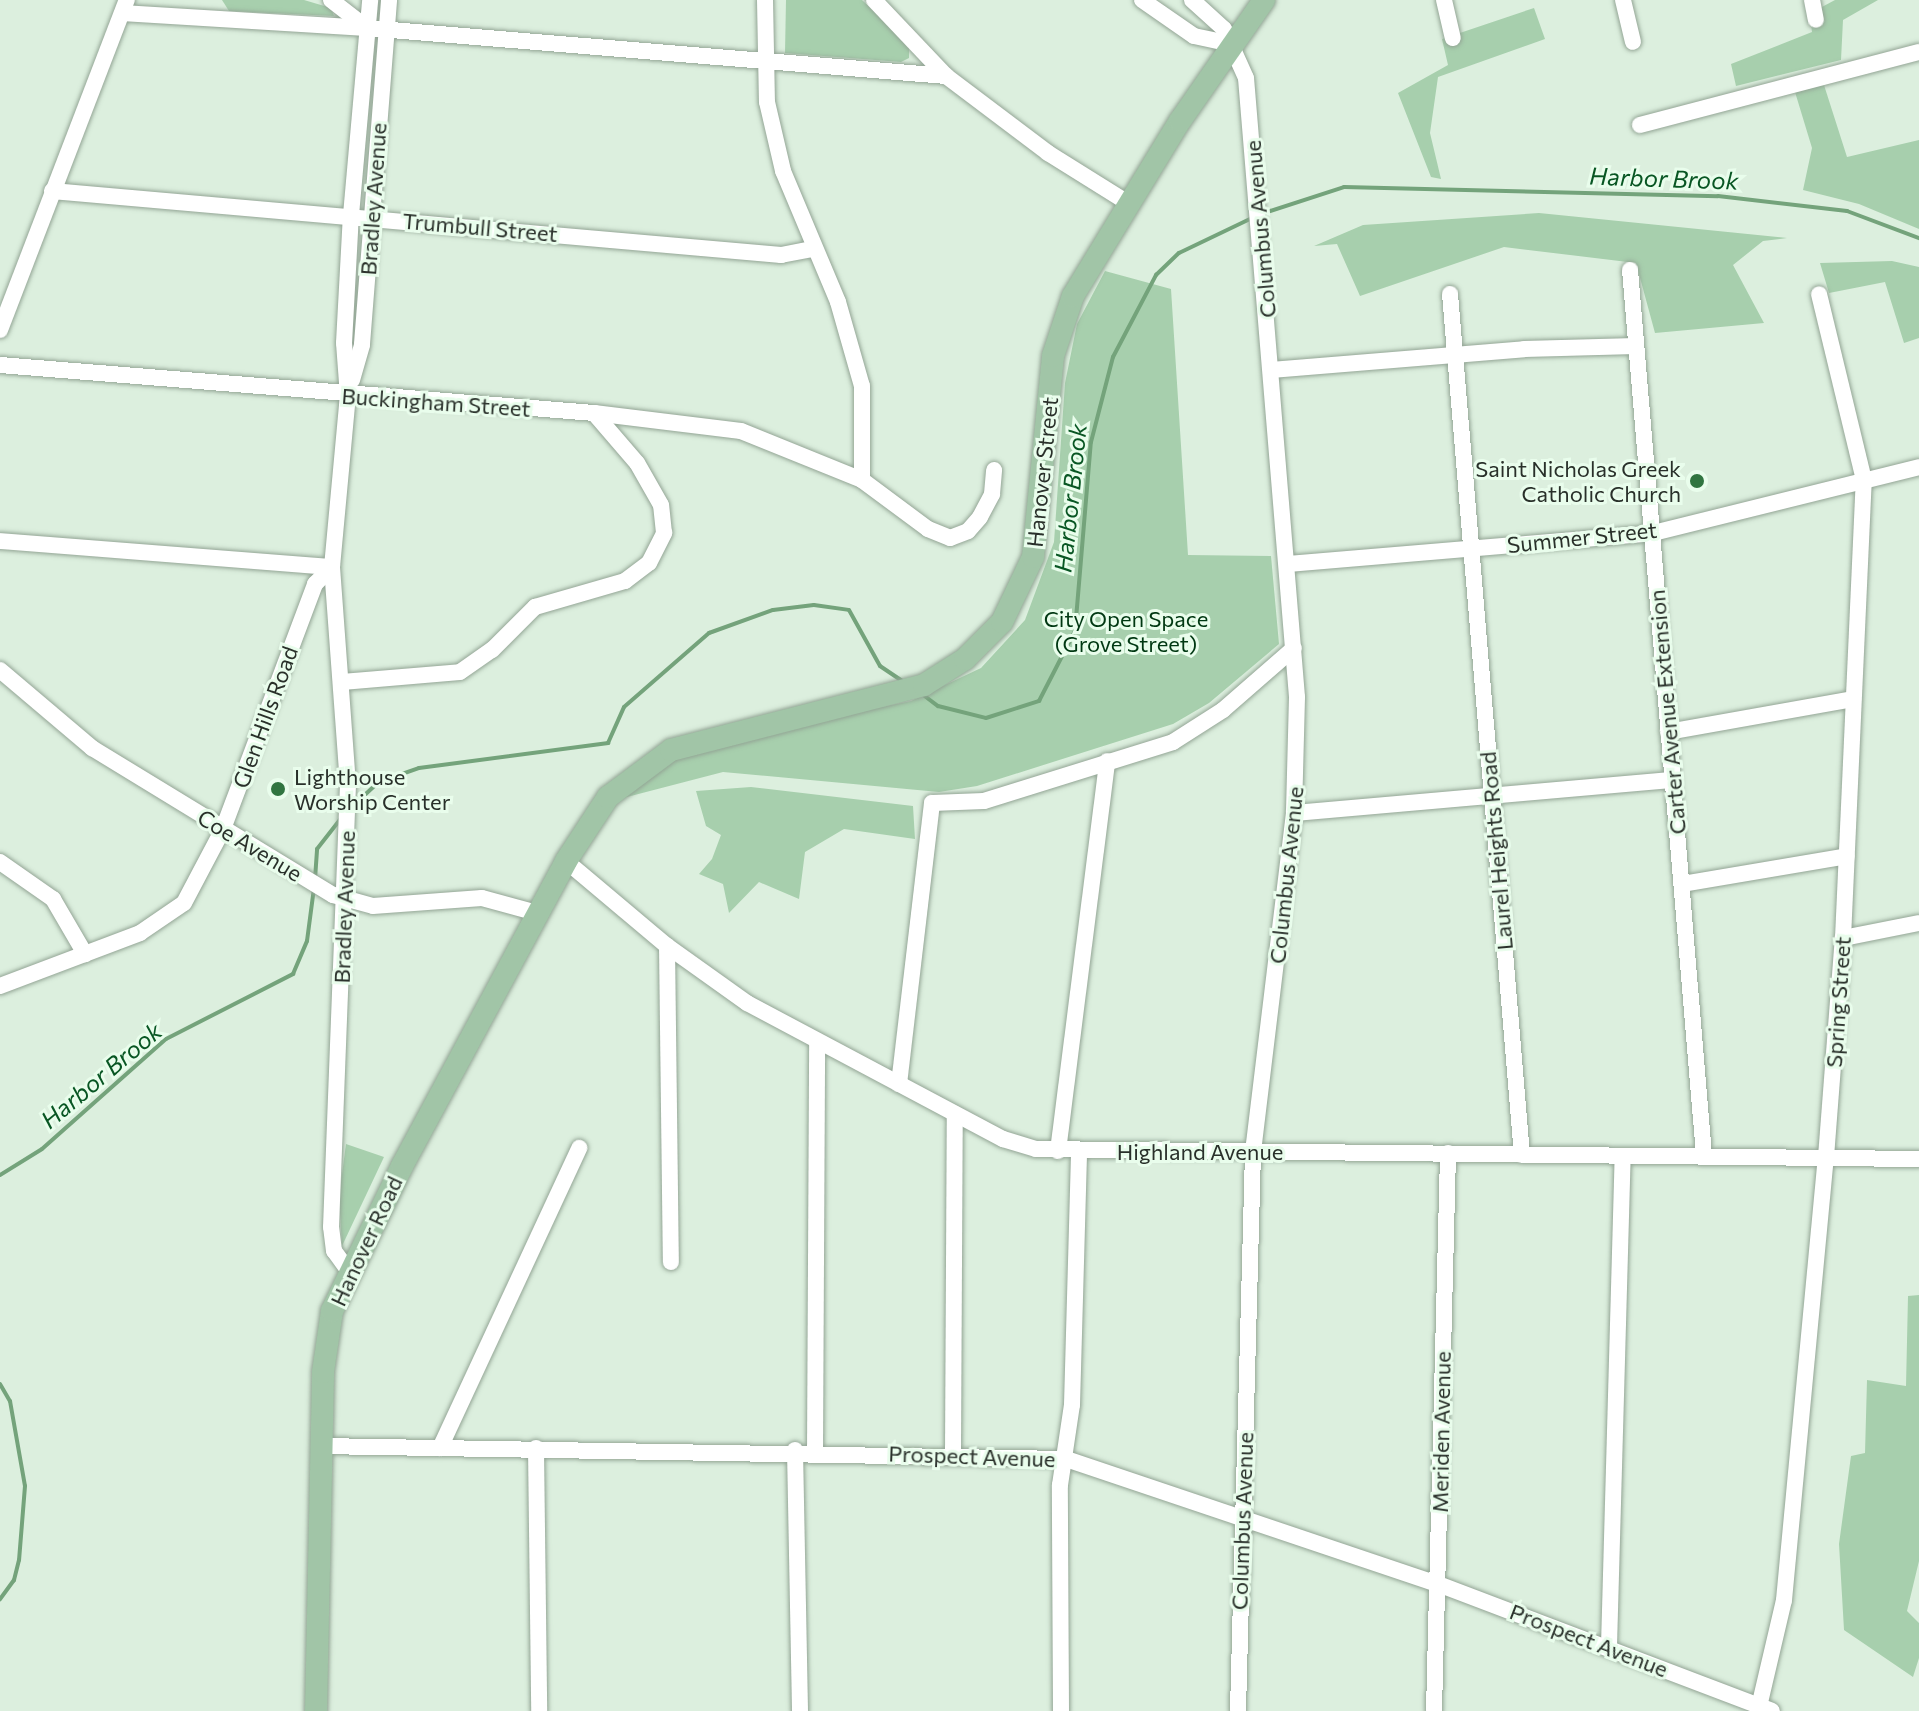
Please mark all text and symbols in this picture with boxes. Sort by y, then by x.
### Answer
street label: Bradley Avenue [355,122,391,276]
street label: Columbus Avenue [1239,139,1281,319]
water label: Harbor Brook [1589,161,1739,195]
street label: Trumbull Street [401,207,559,247]
street label: Buckingham Street [341,382,531,422]
street label: Hanover Street [1021,396,1063,548]
water label: Harbor Brook [1048,422,1092,574]
place label: Saint Nicholas Greek Catholic Church [1475,455,1681,506]
marker: Saint Nicholas Greek Catholic Church [1688,472,1706,490]
street label: Summer Street [1506,516,1658,558]
street label: Carter Avenue Extension [1643,589,1691,835]
park label: City Open Space (Grove Street) [1044,605,1208,656]
street label: Glen Hills Road [227,642,303,792]
street label: Laurel Heights Road [1474,751,1518,951]
place label: Lighthouse Worship Center [294,763,450,814]
marker: Lighthouse Worship Center [269,780,287,798]
street label: Columbus Avenue [1264,785,1308,965]
street label: Coe Avenue [193,803,307,887]
street label: Bradley Avenue [328,830,360,984]
street label: Spring Street [1820,936,1856,1068]
water label: Harbor Brook [35,1016,167,1134]
street label: Highland Avenue [1117,1139,1283,1165]
street label: Hanover Road [324,1172,408,1310]
street label: Meriden Avenue [1426,1351,1456,1513]
street label: Columbus Avenue [1226,1432,1258,1610]
street label: Prospect Avenue [888,1440,1056,1472]
street label: Prospect Avenue [1506,1598,1672,1682]

